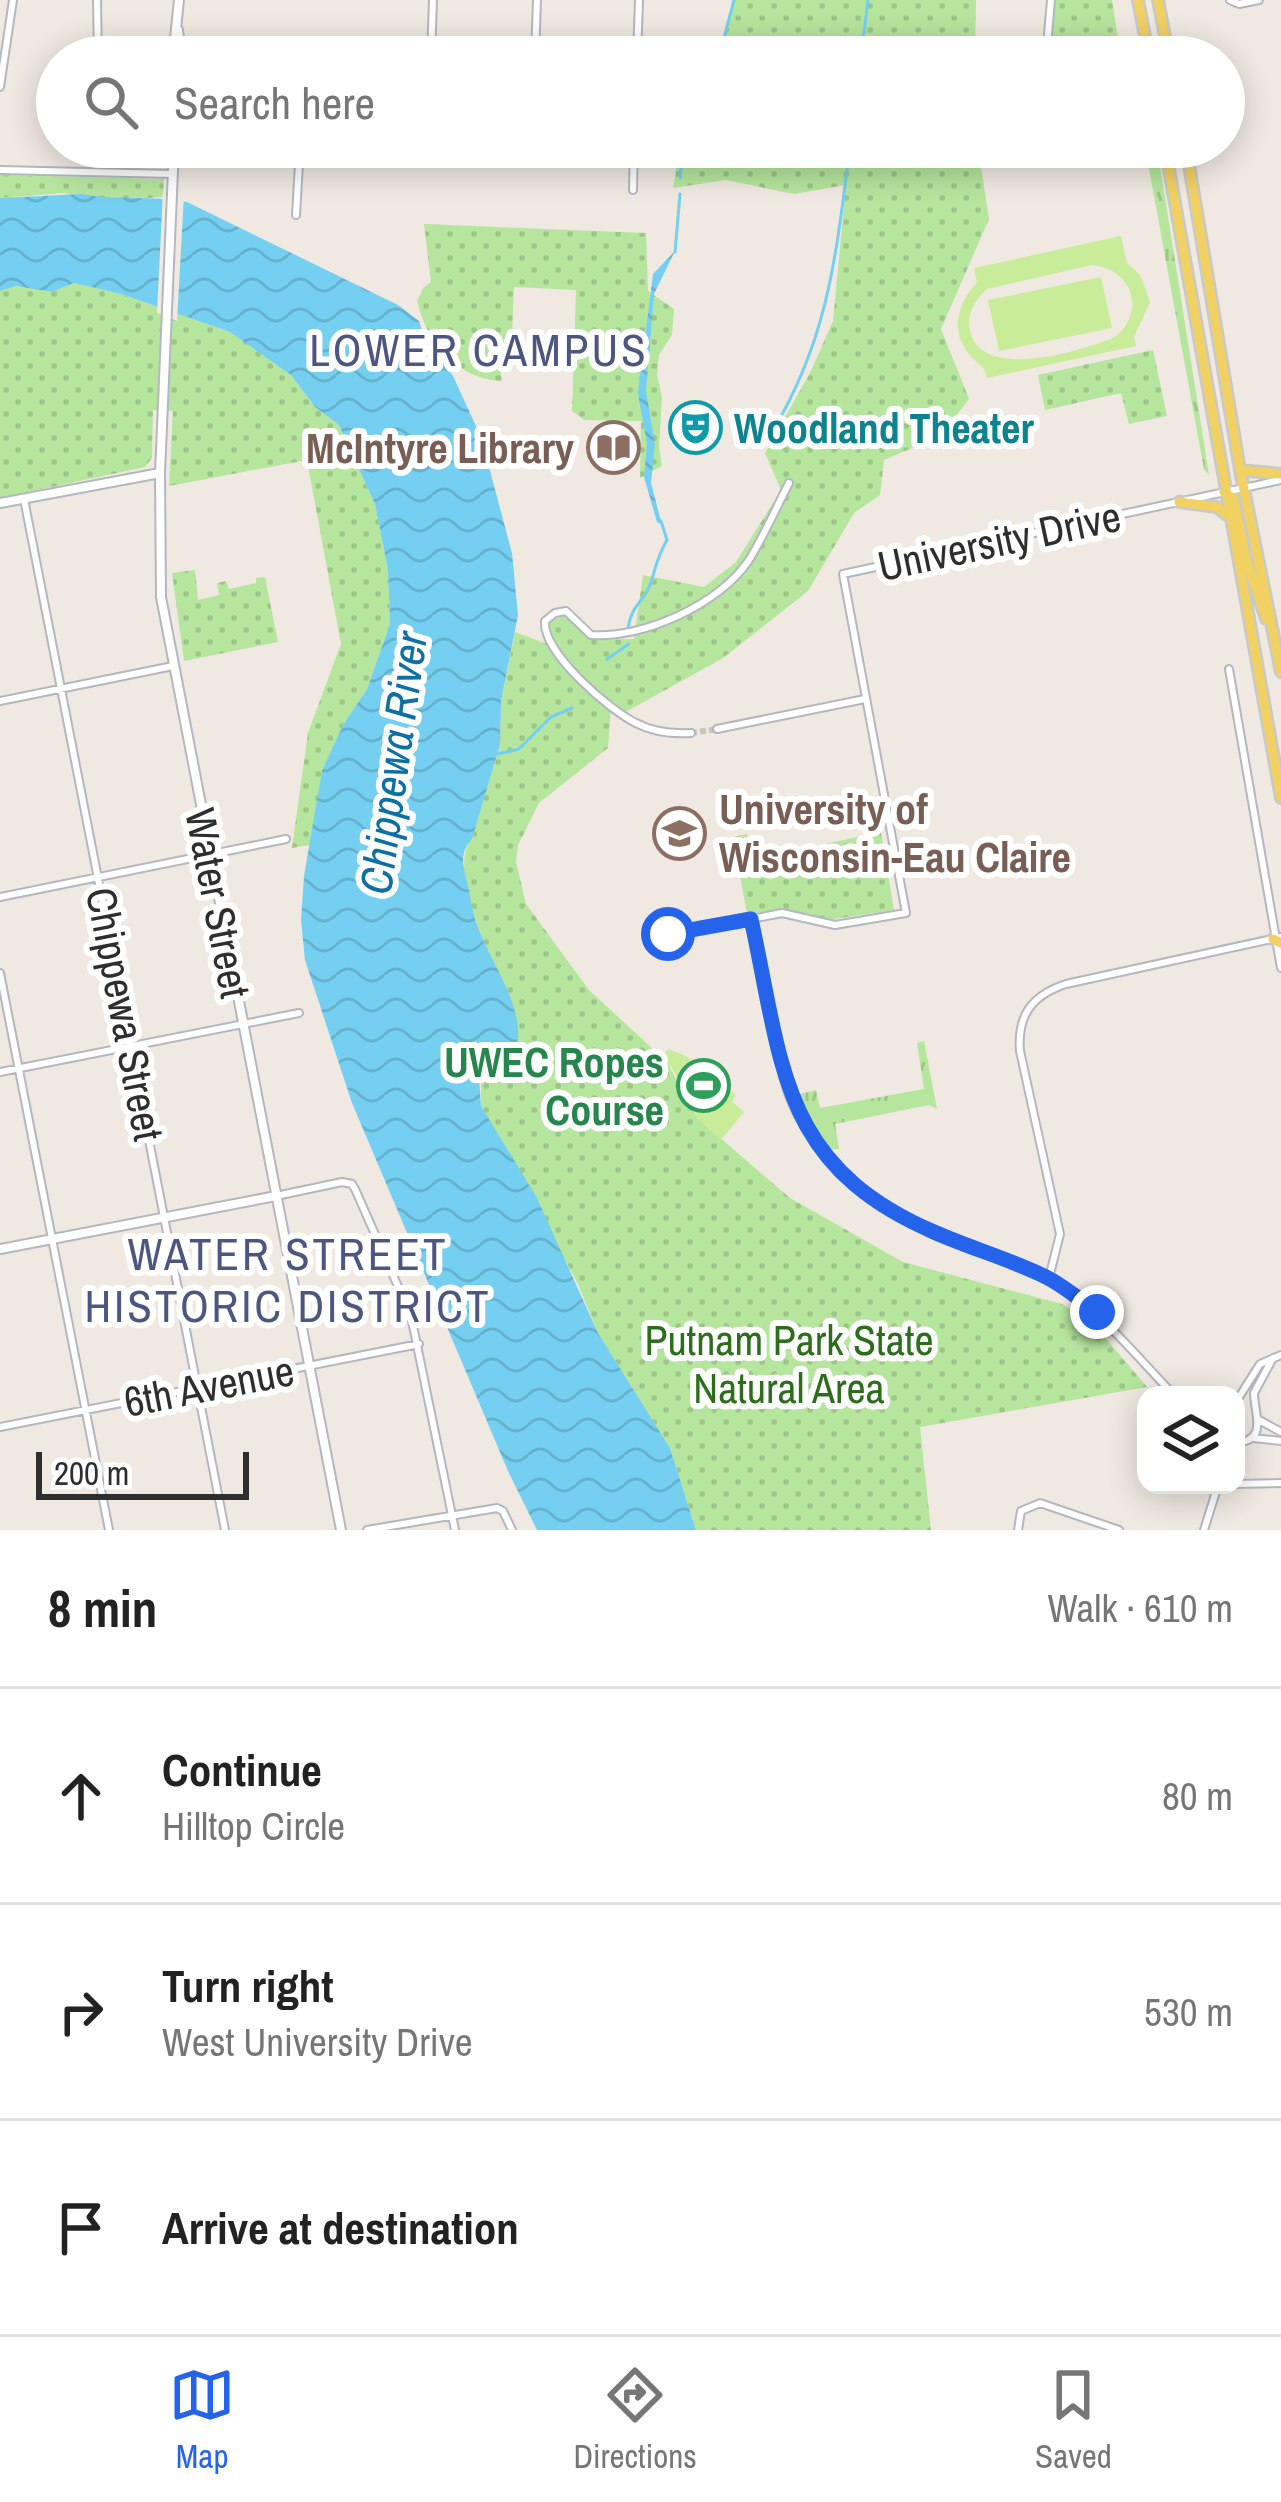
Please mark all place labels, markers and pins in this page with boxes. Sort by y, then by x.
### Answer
theatre icon: Woodland Theater [667,400,723,456]
place label: Woodland Theater [734,400,1034,456]
place label: McIntyre Library [306,420,574,476]
library icon: McIntyre Library [585,420,641,476]
place label: University of Wisconsin-Eau Claire [719,781,1071,885]
school or university icon: University of Wisconsin-Eau Claire [652,805,708,861]
place label: UWEC Ropes Course [444,1034,664,1138]
sports icon: UWEC Ropes Course [675,1058,731,1114]

